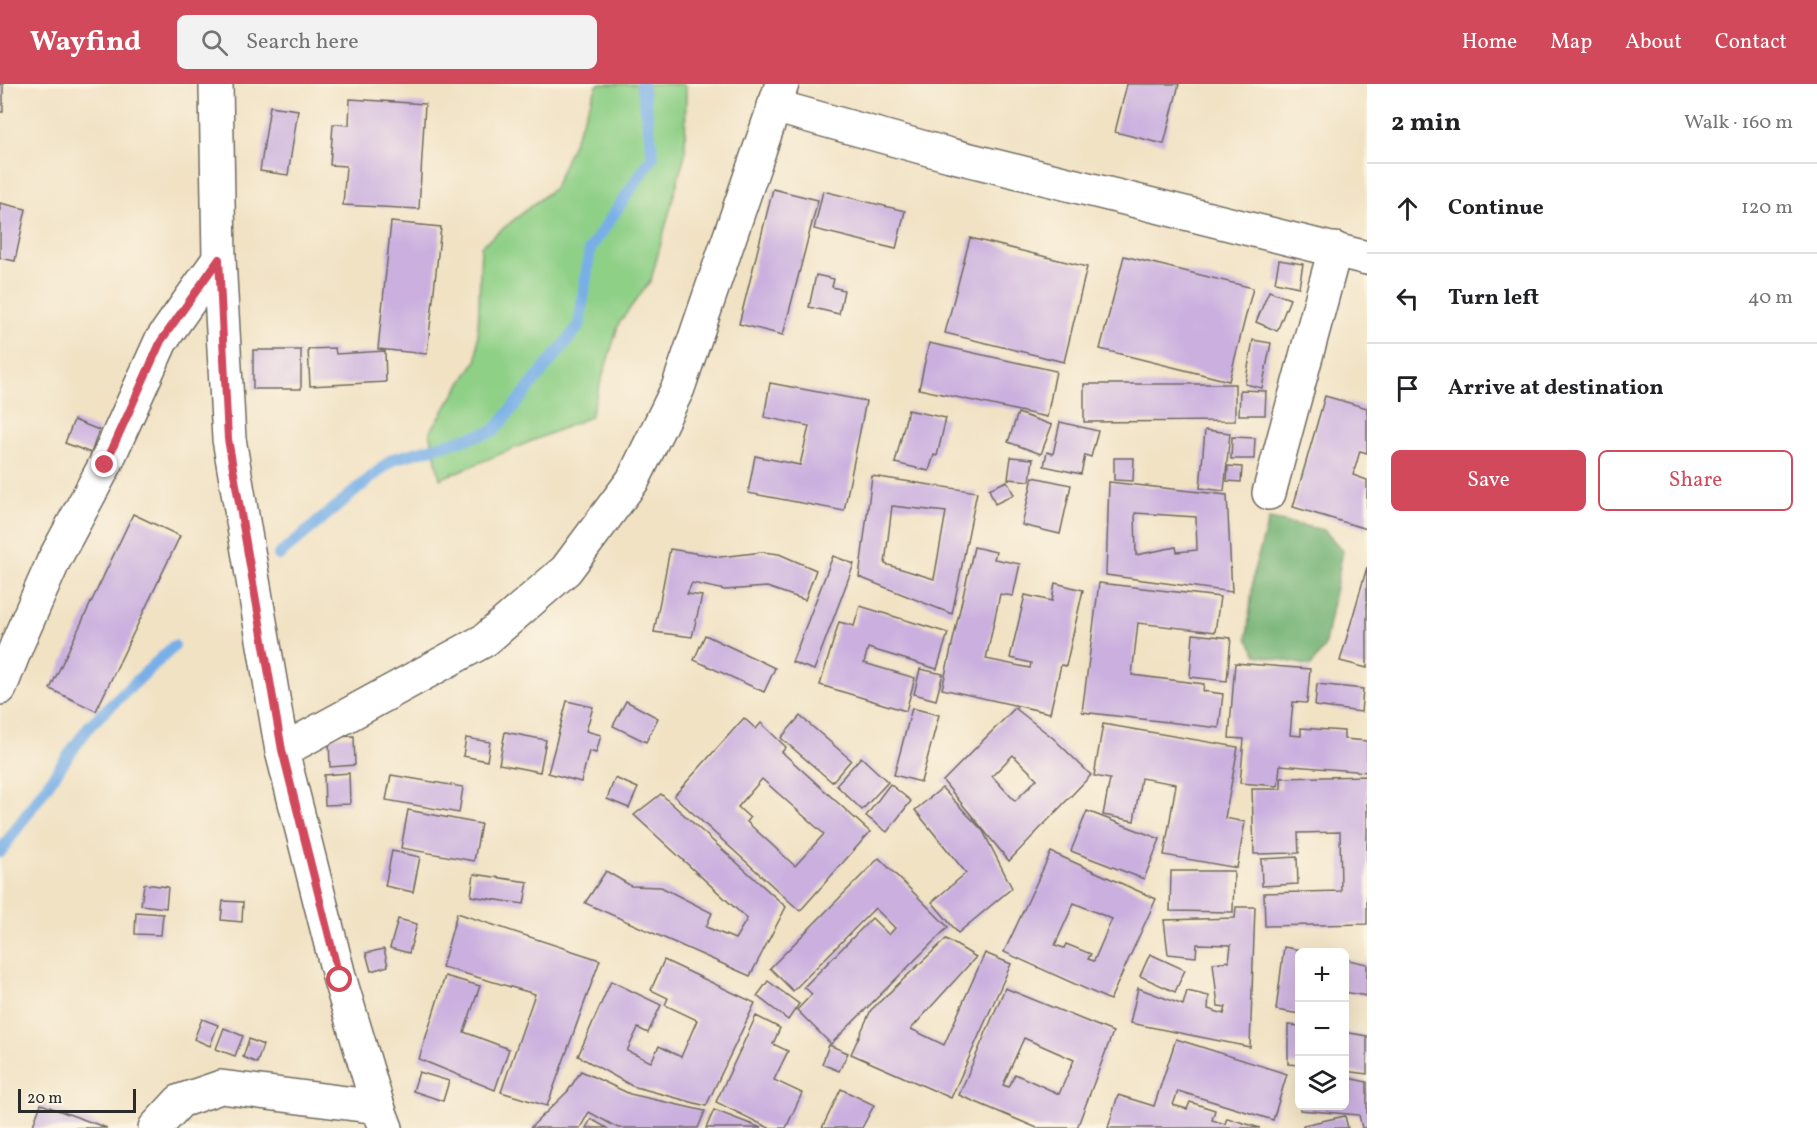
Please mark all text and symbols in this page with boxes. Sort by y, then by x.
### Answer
search box [177,15,597,69]
text: Wayfind [30,23,141,62]
icon: search [198,26,231,59]
text: Search here [246,27,359,58]
text: Home [1462,28,1517,57]
text: Map [1550,28,1592,57]
text: About [1625,28,1682,57]
text: Contact [1715,28,1787,57]
text: 2 min [1391,105,1461,141]
text: Walk · 160 m [1684,109,1793,137]
icon: ahead [1391,192,1424,225]
text: Continue [1448,193,1544,224]
text: 120 m [1741,194,1793,222]
icon: left [1391,282,1424,315]
text: Turn left [1448,283,1539,314]
text: 40 m [1748,284,1793,312]
icon: arrive [1391,372,1424,405]
text: Arrive at destination [1448,373,1664,404]
button: Save [1391,450,1586,511]
button: Share [1598,450,1793,511]
route end [91,451,117,477]
map controls [1295,948,1349,1110]
button: + [1295,948,1349,1002]
route start [326,966,352,992]
button: − [1295,1002,1349,1056]
button: layers [1295,1056,1349,1110]
scale bar [18,1086,136,1114]
text: 20 m [27,1088,62,1110]

